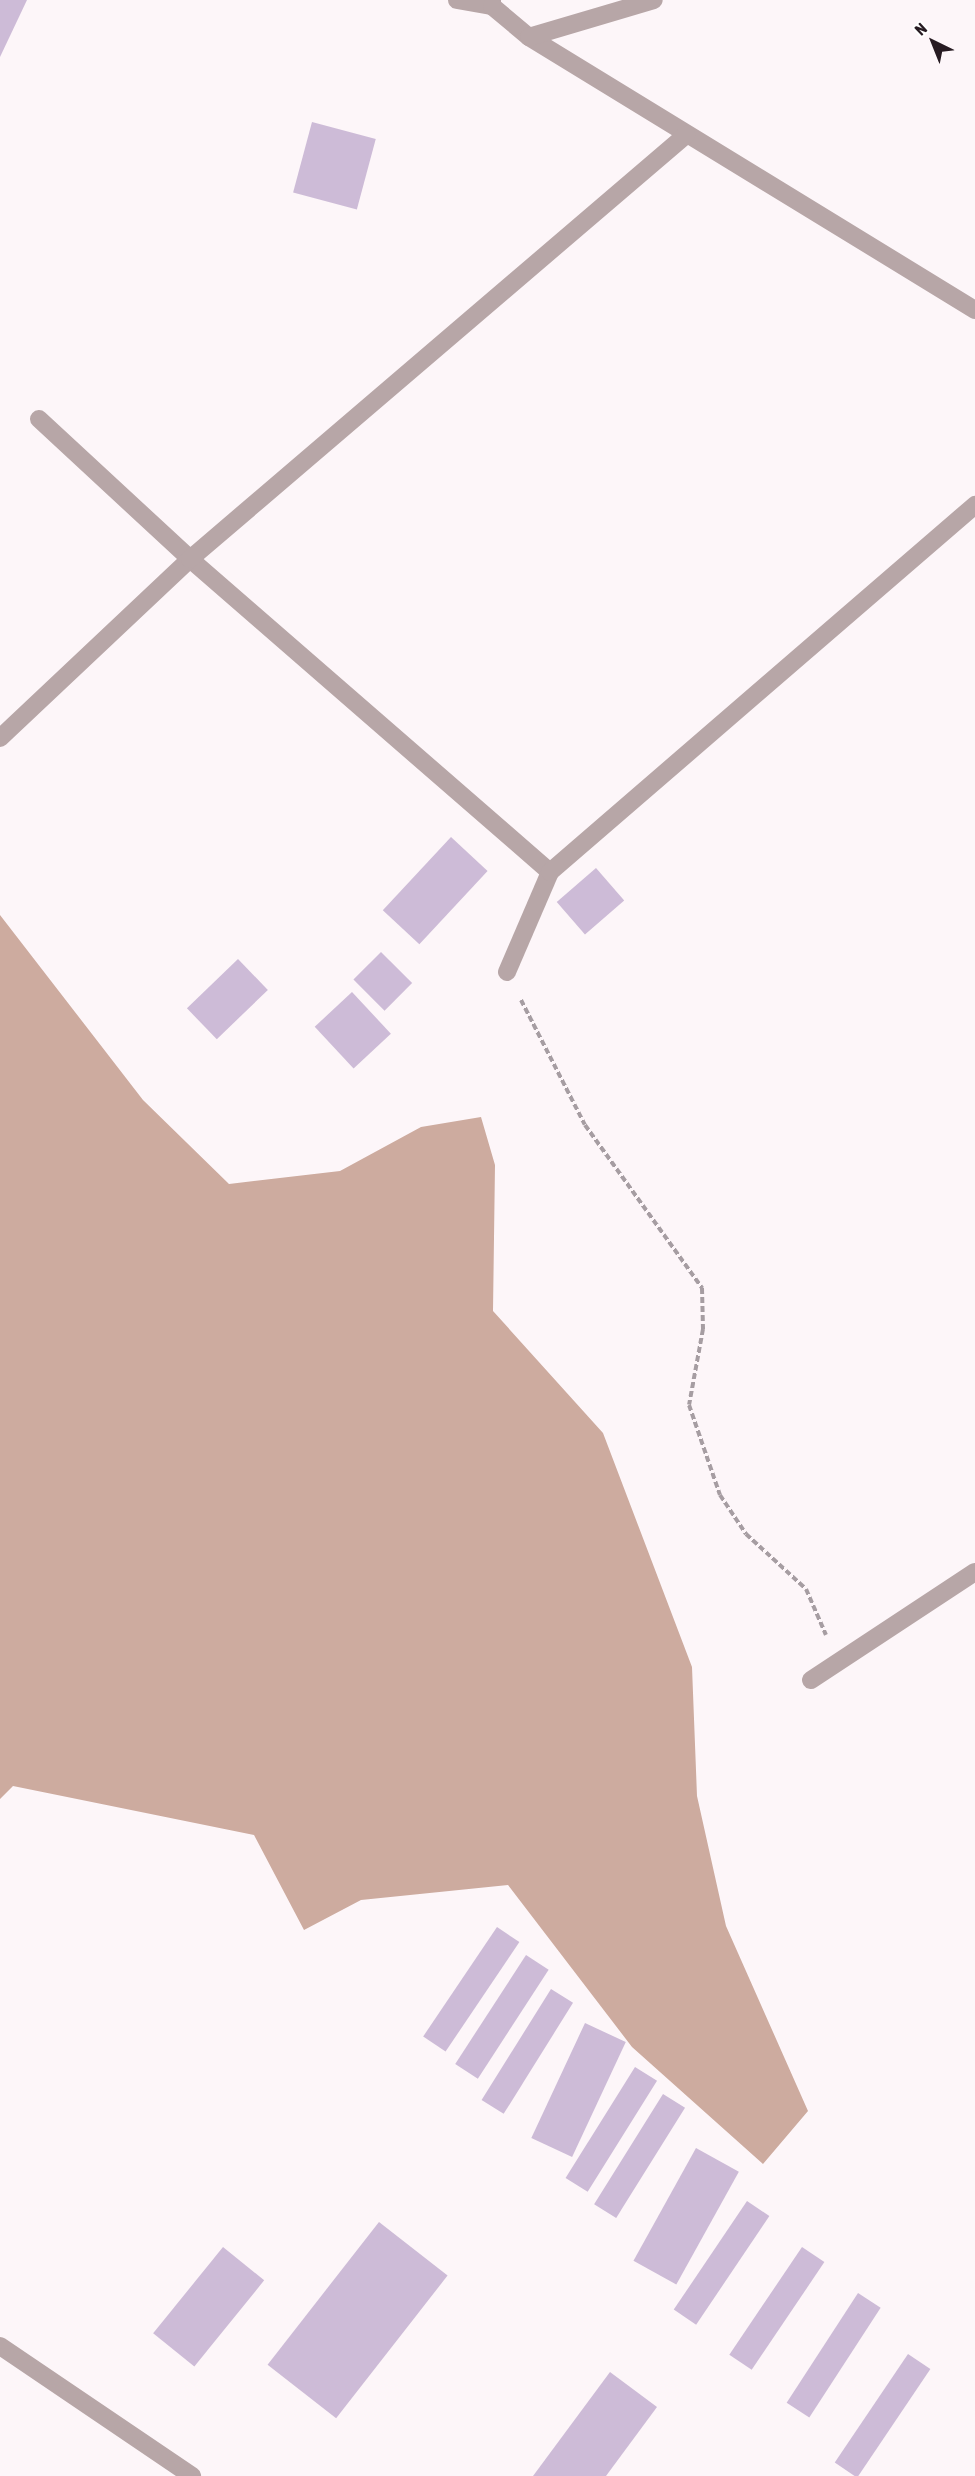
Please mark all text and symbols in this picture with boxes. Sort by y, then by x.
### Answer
north arrow [903,12,963,72]
text: N [911,19,930,39]

